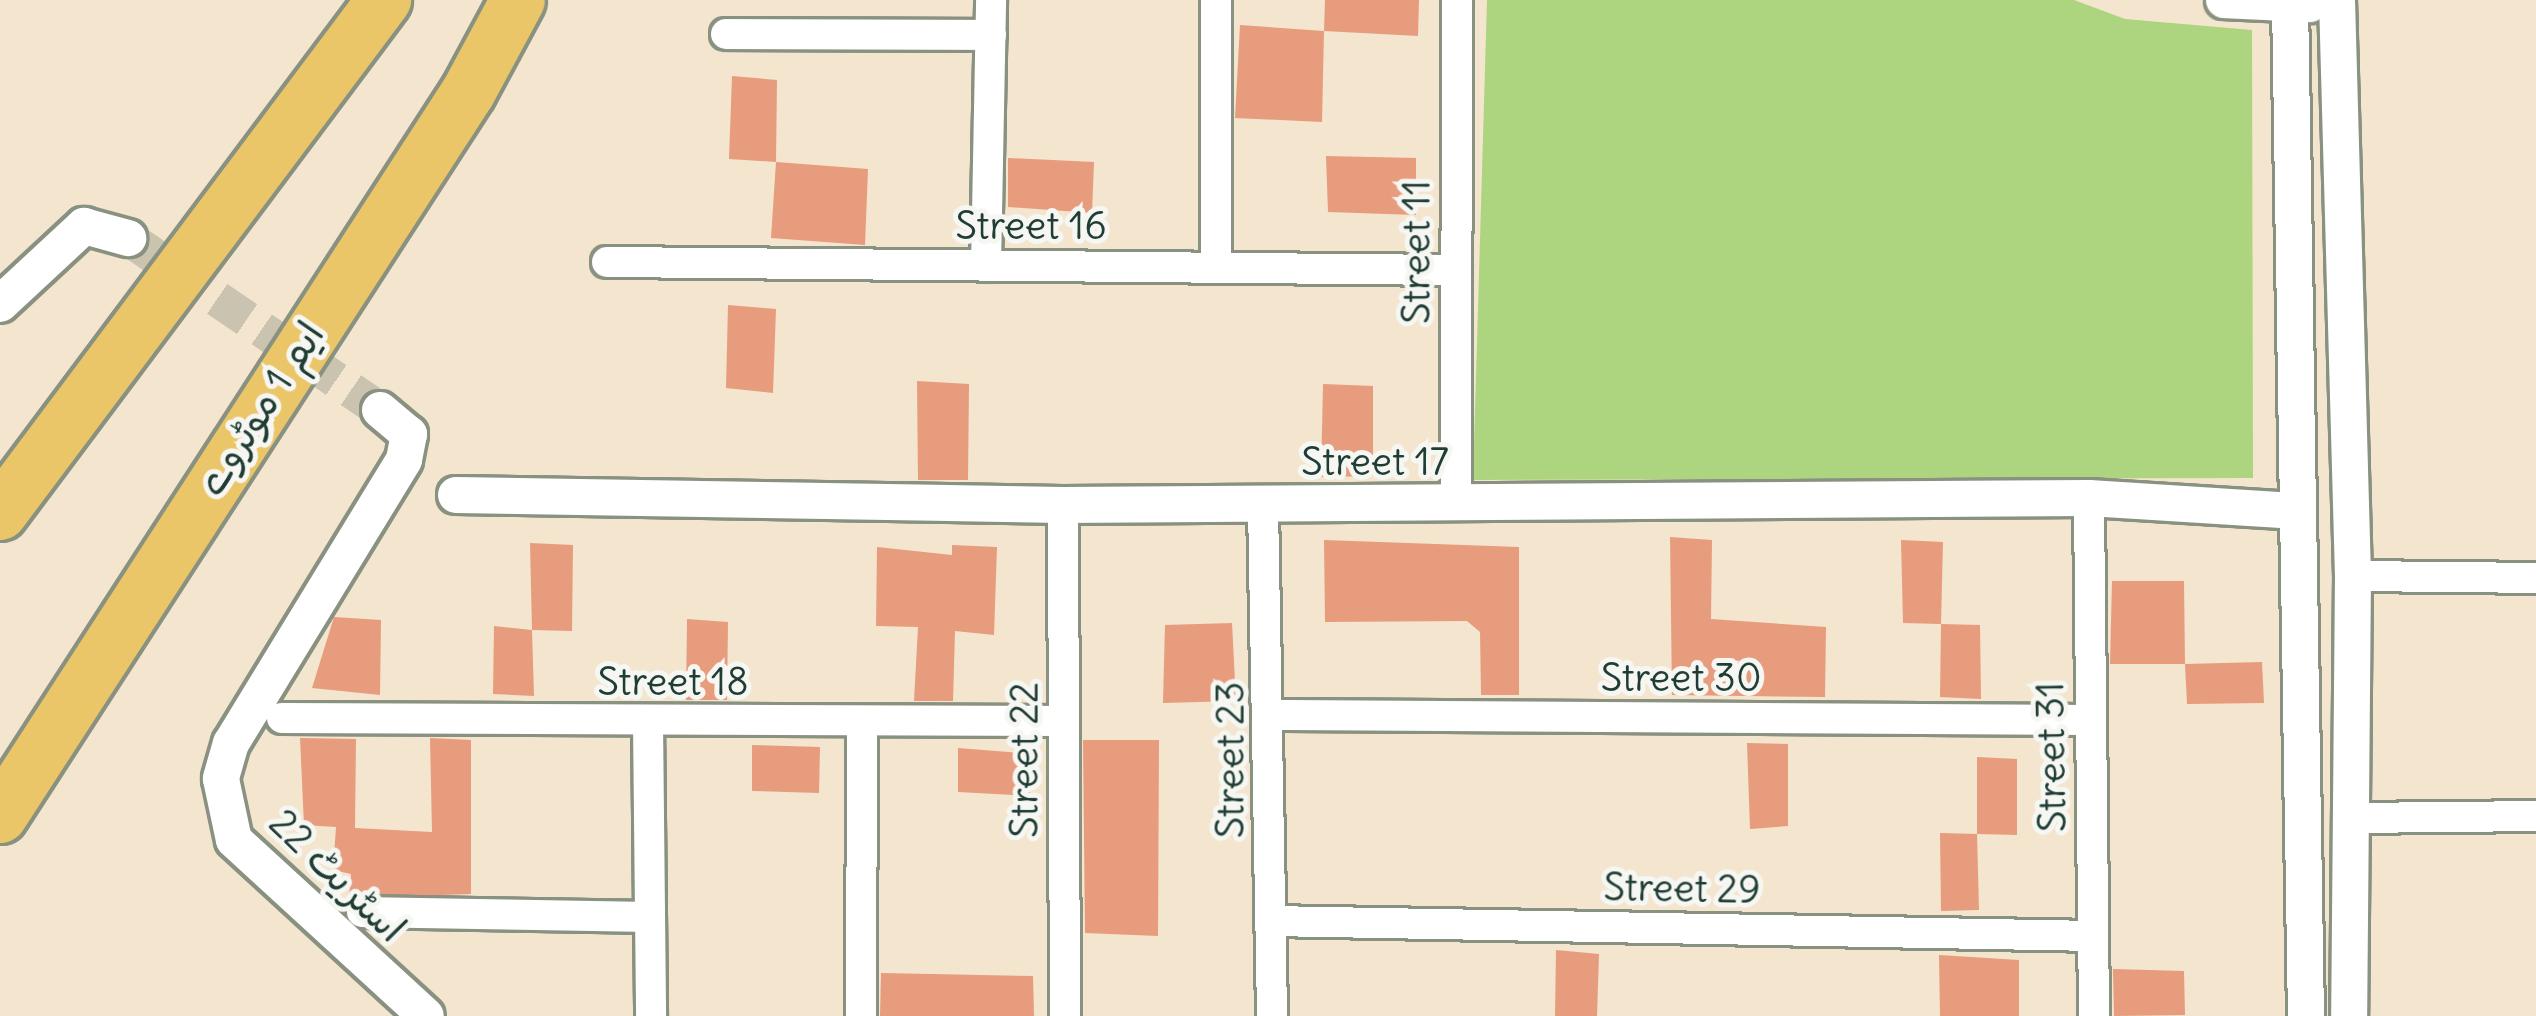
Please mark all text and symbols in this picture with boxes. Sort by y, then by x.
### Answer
street label: Street 11 [1394,180,1440,324]
street label: Street 16 [955,203,1107,249]
street label: ایم 1 موٹروے [188,313,334,505]
street label: Street 17 [1301,439,1449,485]
street label: Street 30 [1600,655,1762,701]
street label: Street 18 [597,659,749,705]
street label: Street 31 [2027,681,2077,833]
street label: Street 22 [1002,682,1048,838]
street label: Street 23 [1208,682,1254,838]
street label: اسٹریٹ 22 [259,800,415,952]
street label: Street 29 [1603,864,1761,914]

